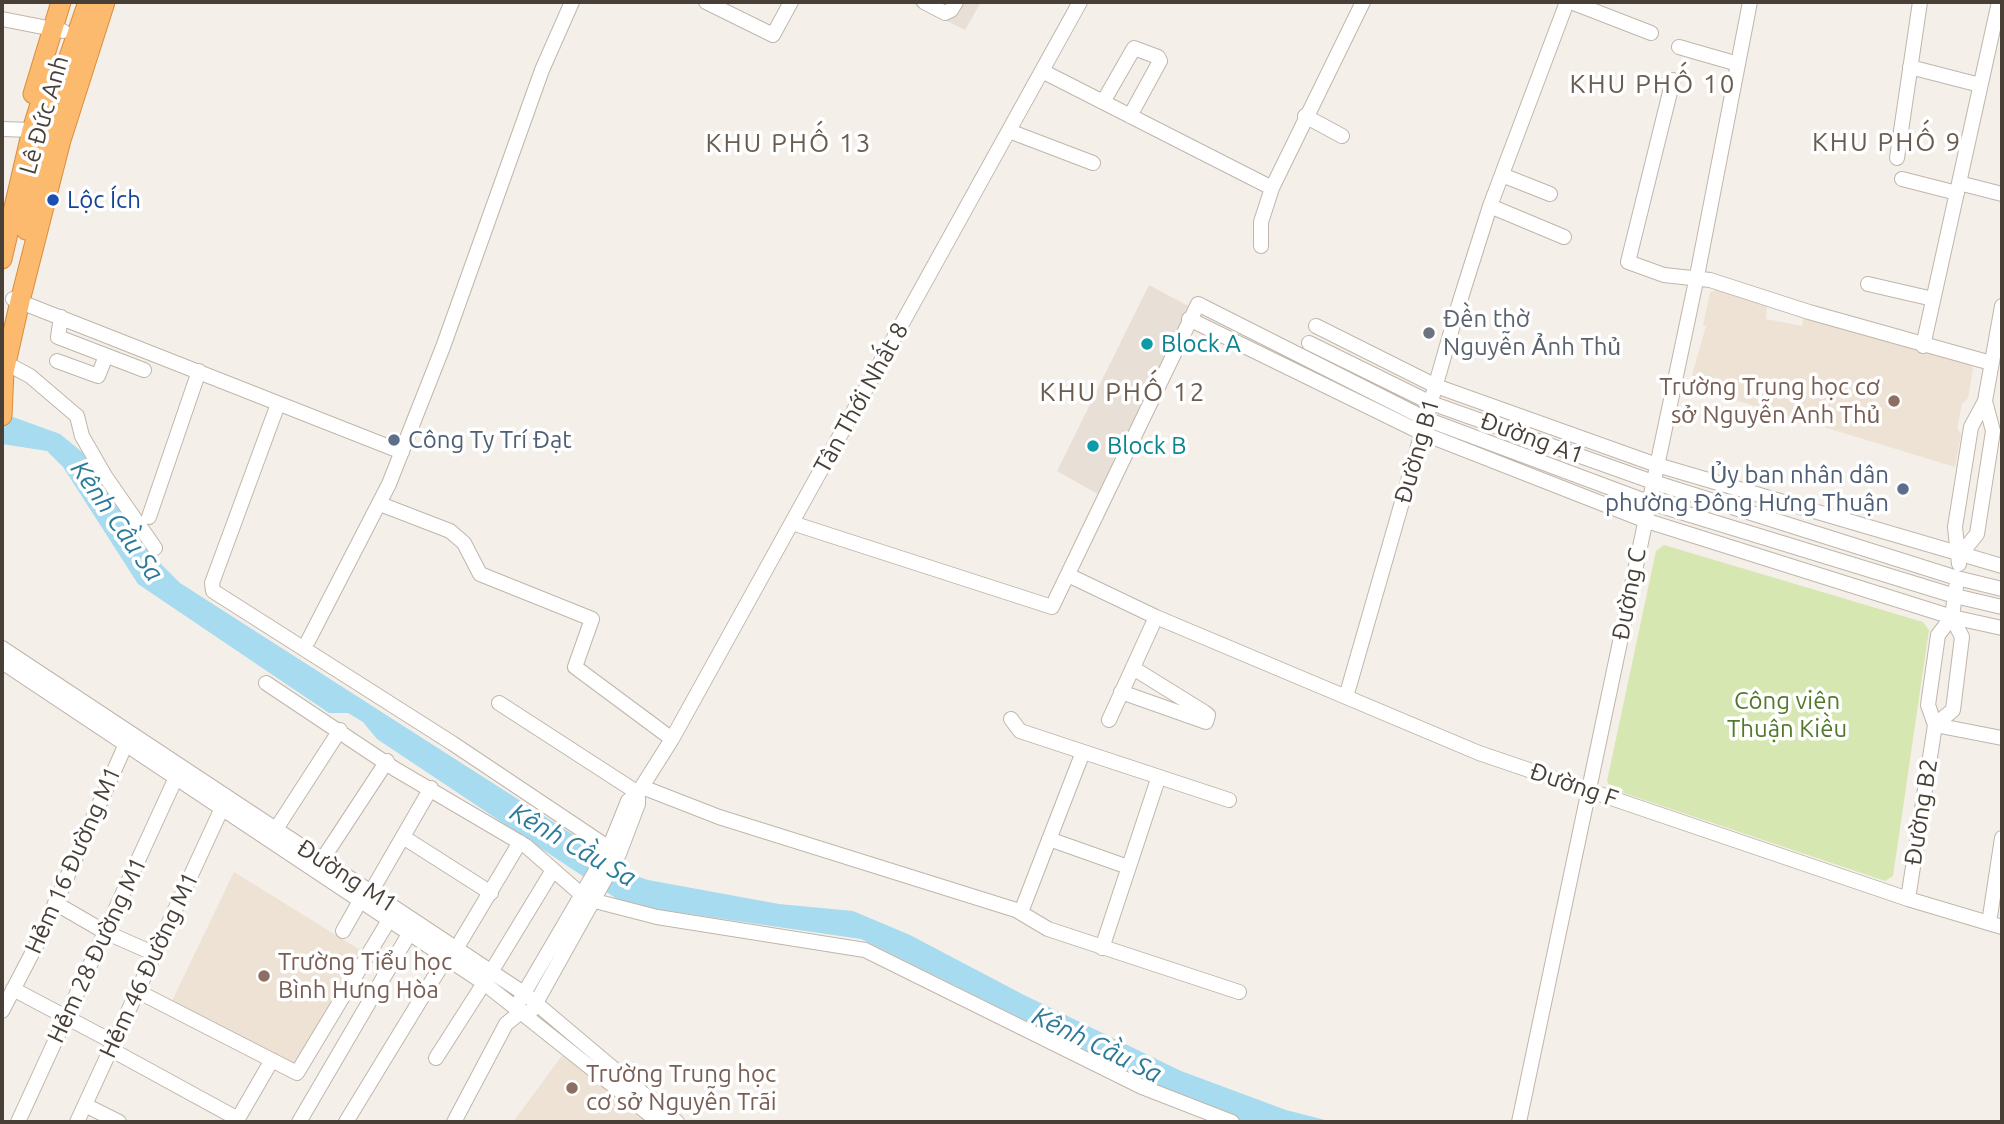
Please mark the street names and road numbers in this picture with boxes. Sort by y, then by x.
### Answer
street label: Lê Đức Anh [13,52,75,178]
street label: Tân Thới Nhất 8 [808,318,914,478]
street label: Đường B1 [1388,395,1446,507]
street label: Đường A1 [1476,406,1588,470]
street label: Đường C [1606,545,1652,643]
street label: Đường F [1526,757,1622,813]
street label: Đường B2 [1898,757,1944,867]
street label: Hẻm 16 Đường M1 [19,762,127,958]
street label: Đường M1 [292,833,402,919]
street label: Hẻm 28 Đường M1 [41,852,153,1048]
street label: Hẻm 46 Đường M1 [93,867,205,1063]

